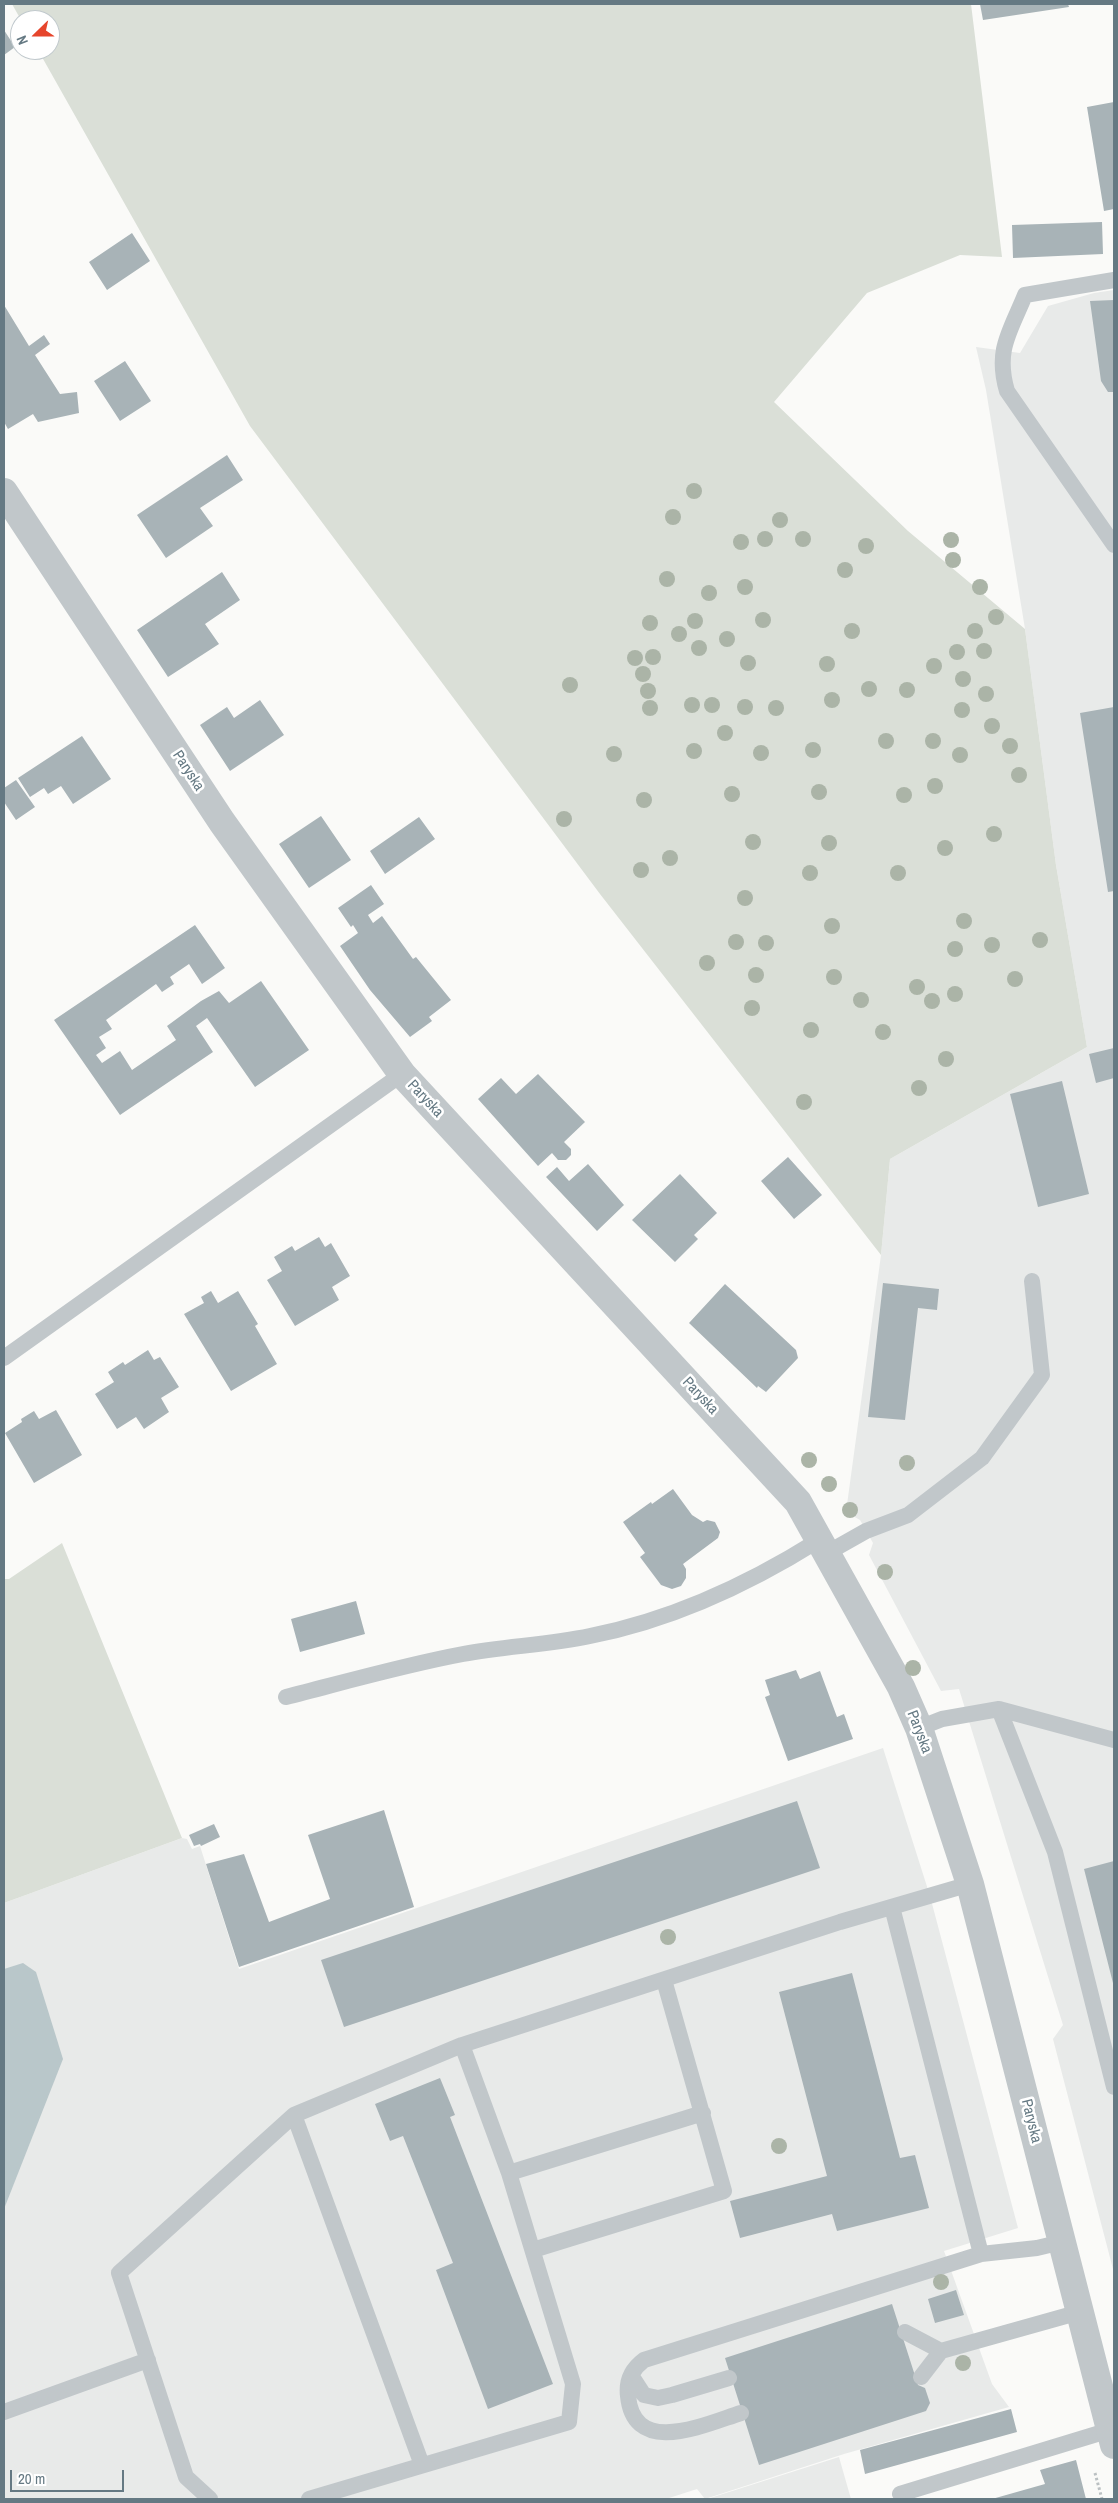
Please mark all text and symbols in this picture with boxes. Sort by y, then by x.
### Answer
north arrow [10,10,60,60]
text: N [12,33,32,47]
street label: Paryska [168,747,208,795]
street label: Paryska [403,1077,447,1121]
street label: Paryska [678,1374,722,1418]
street label: Paryska [903,1708,935,1756]
street label: Paryska [1017,2097,1045,2145]
scale bar [12,2460,126,2492]
text: 20 m [18,2468,45,2489]

